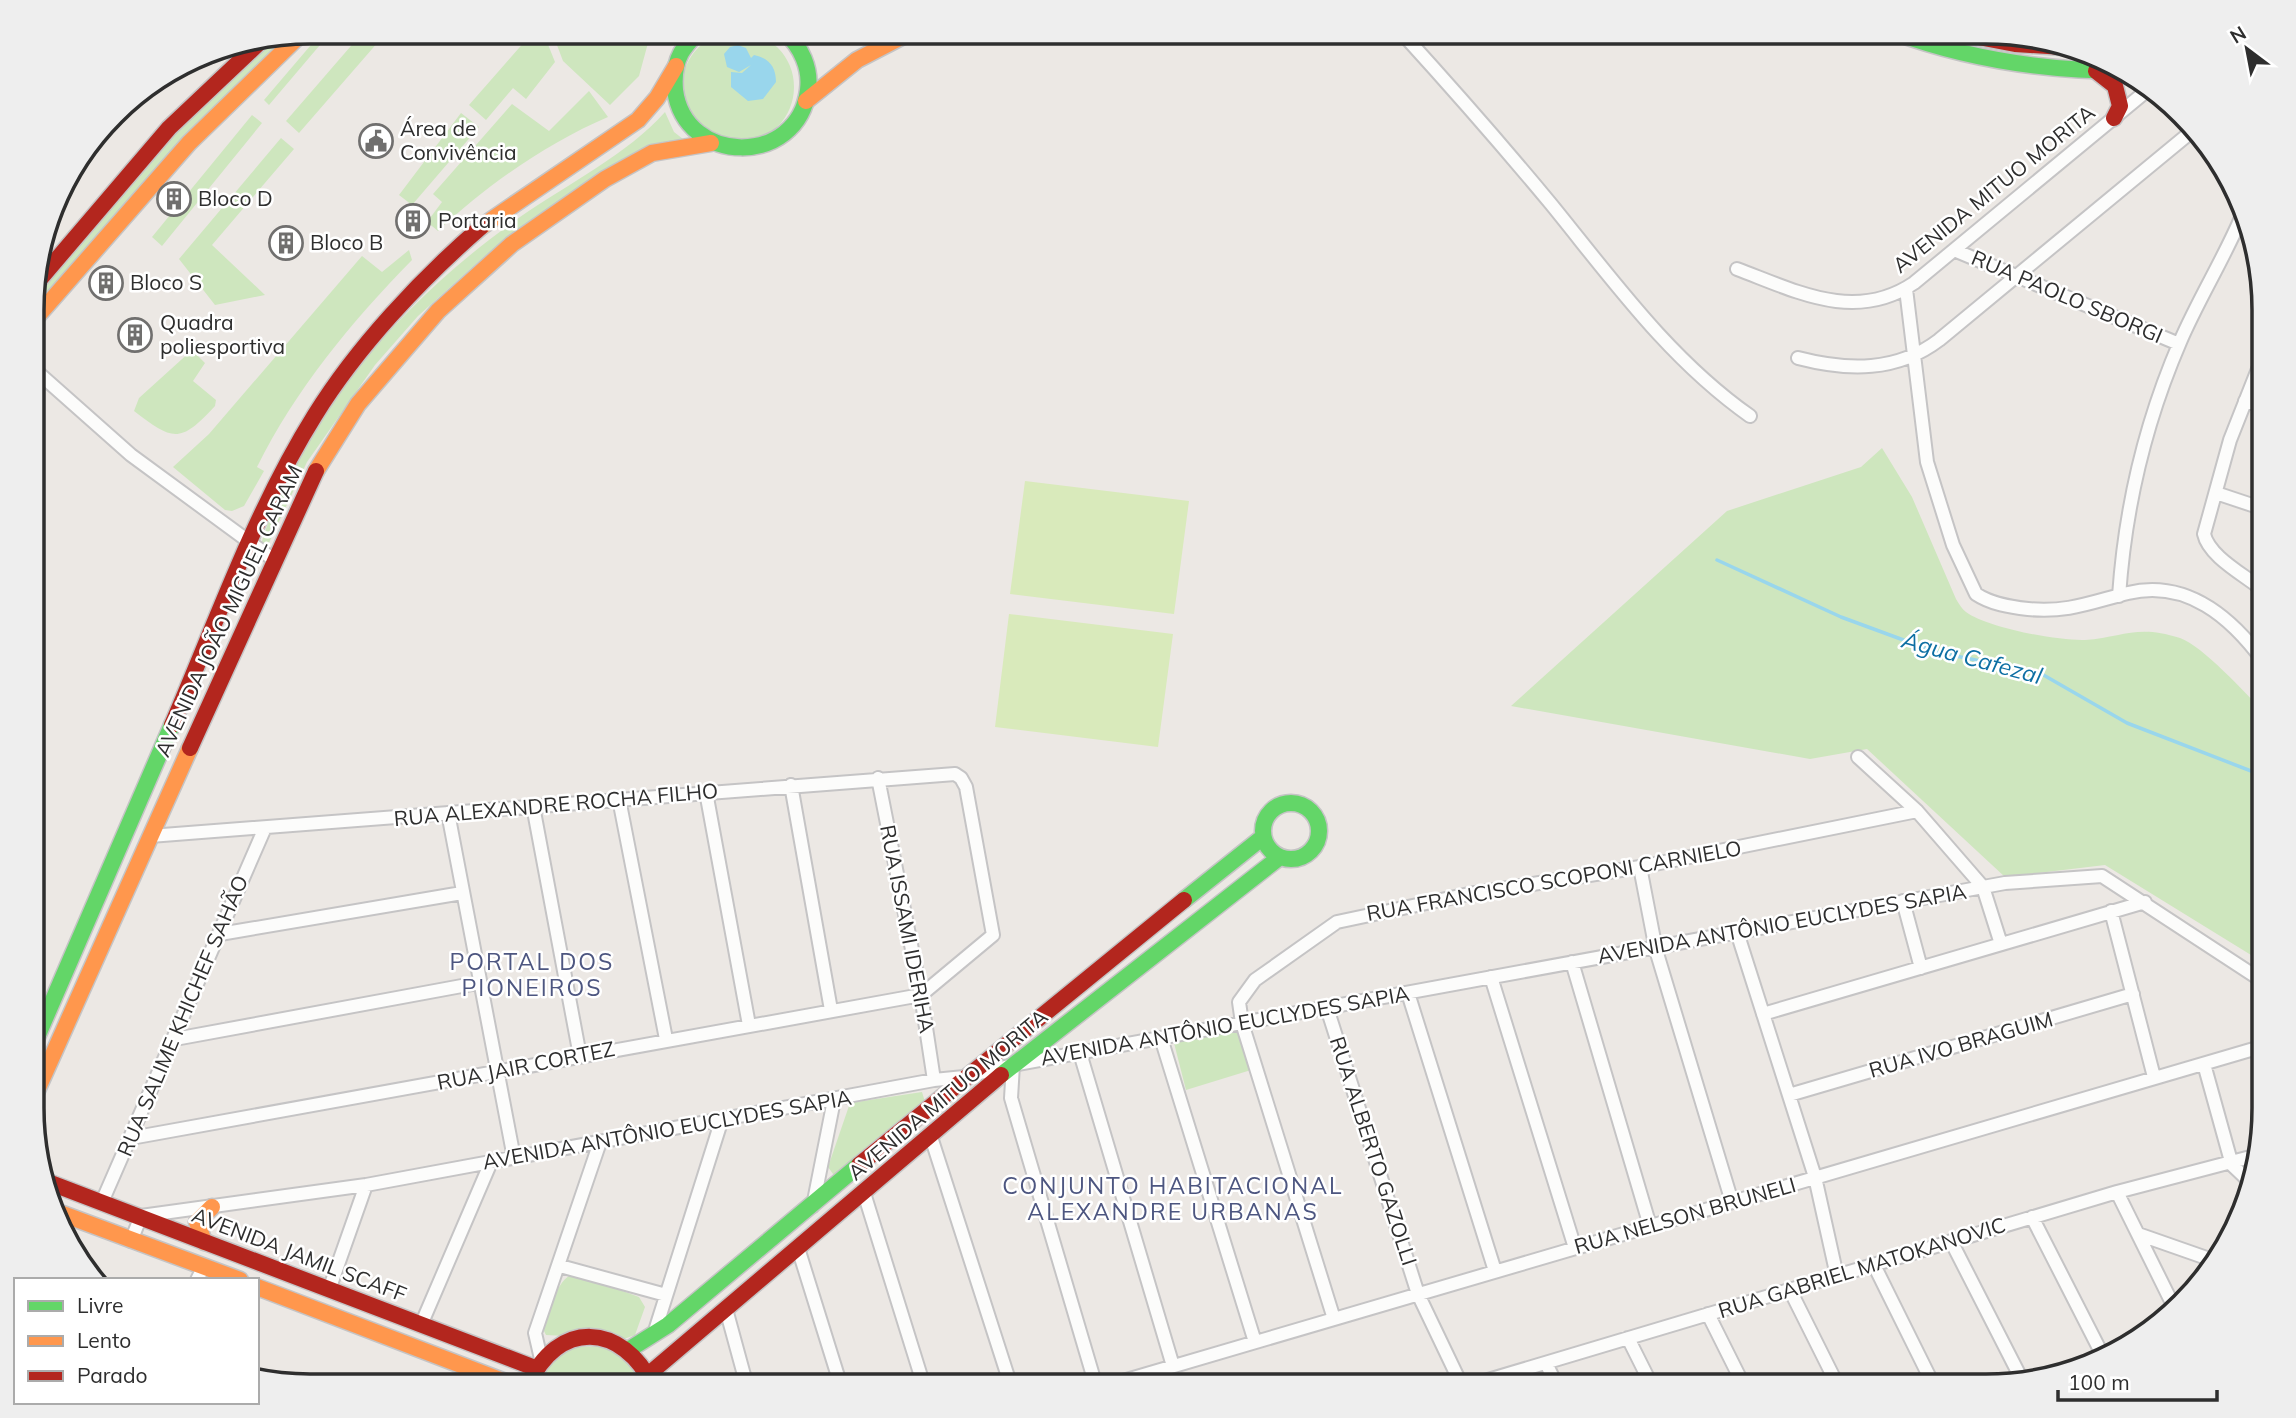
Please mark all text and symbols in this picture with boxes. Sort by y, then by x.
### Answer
north arrow [2212,14,2282,84]
text: N [2226,21,2250,49]
street label: AVENIDA MITUO MORITA [1887,98,2100,278]
place label: Área de Convivência [400,115,517,165]
public building icon: Área de Convivência [357,122,395,160]
building icon: Bloco D [155,180,193,218]
place label: Bloco D [198,185,273,211]
building icon: Portaria [394,202,432,240]
place label: Portaria [438,207,517,233]
building icon: Bloco B [267,224,305,262]
place label: Bloco B [310,229,383,255]
street label: RUA PAOLO SBORGI [1968,244,2167,348]
building icon: Bloco S [87,264,125,302]
place label: Bloco S [130,269,202,295]
place label: Quadra poliesportiva [160,309,285,359]
building icon: Quadra poliesportiva [116,316,154,354]
street label: AVENIDA JOÃO MIGUEL CARAM [149,460,307,761]
water label: Água Cafezal [1898,625,2046,690]
street label: RUA ALEXANDRE ROCHA FILHO [393,777,719,831]
street label: RUA ISSAMI IDERIHA [875,822,941,1036]
street label: RUA FRANCISCO SCOPONI CARNIELO [1364,834,1743,926]
street label: RUA SALIME KHICHEF SAHÃO [111,871,253,1160]
street label: AVENIDA ANTÔNIO EUCLYDES SAPIA [1595,878,1969,968]
district label: PORTAL DOS PIONEIROS [450,947,614,1002]
street label: AVENIDA ANTÔNIO EUCLYDES SAPIA [1038,980,1412,1070]
street label: AVENIDA MITUO MORITA [842,1003,1053,1185]
street label: RUA IVO BRAGUIM [1866,1005,2056,1083]
street label: RUA ALBERTO GAZOLLI [1325,1033,1423,1268]
street label: RUA JAIR CORTEZ [435,1035,617,1095]
street label: AVENIDA ANTÔNIO EUCLYDES SAPIA [480,1084,854,1174]
district label: CONJUNTO HABITACIONAL ALEXANDRE URBANAS [1002,1171,1344,1226]
street label: RUA NELSON BRUNELI [1571,1171,1799,1259]
street label: AVENIDA JAMIL SCAFF [188,1201,410,1307]
street label: RUA GABRIEL MATOKANOVIC [1715,1211,2008,1323]
legend [14,1278,259,1404]
text: Livre [77,1292,124,1318]
text: Lento [77,1327,131,1353]
scale bar [2058,1358,2217,1402]
text: Parado [77,1362,147,1388]
text: 100 m [2068,1369,2130,1395]

